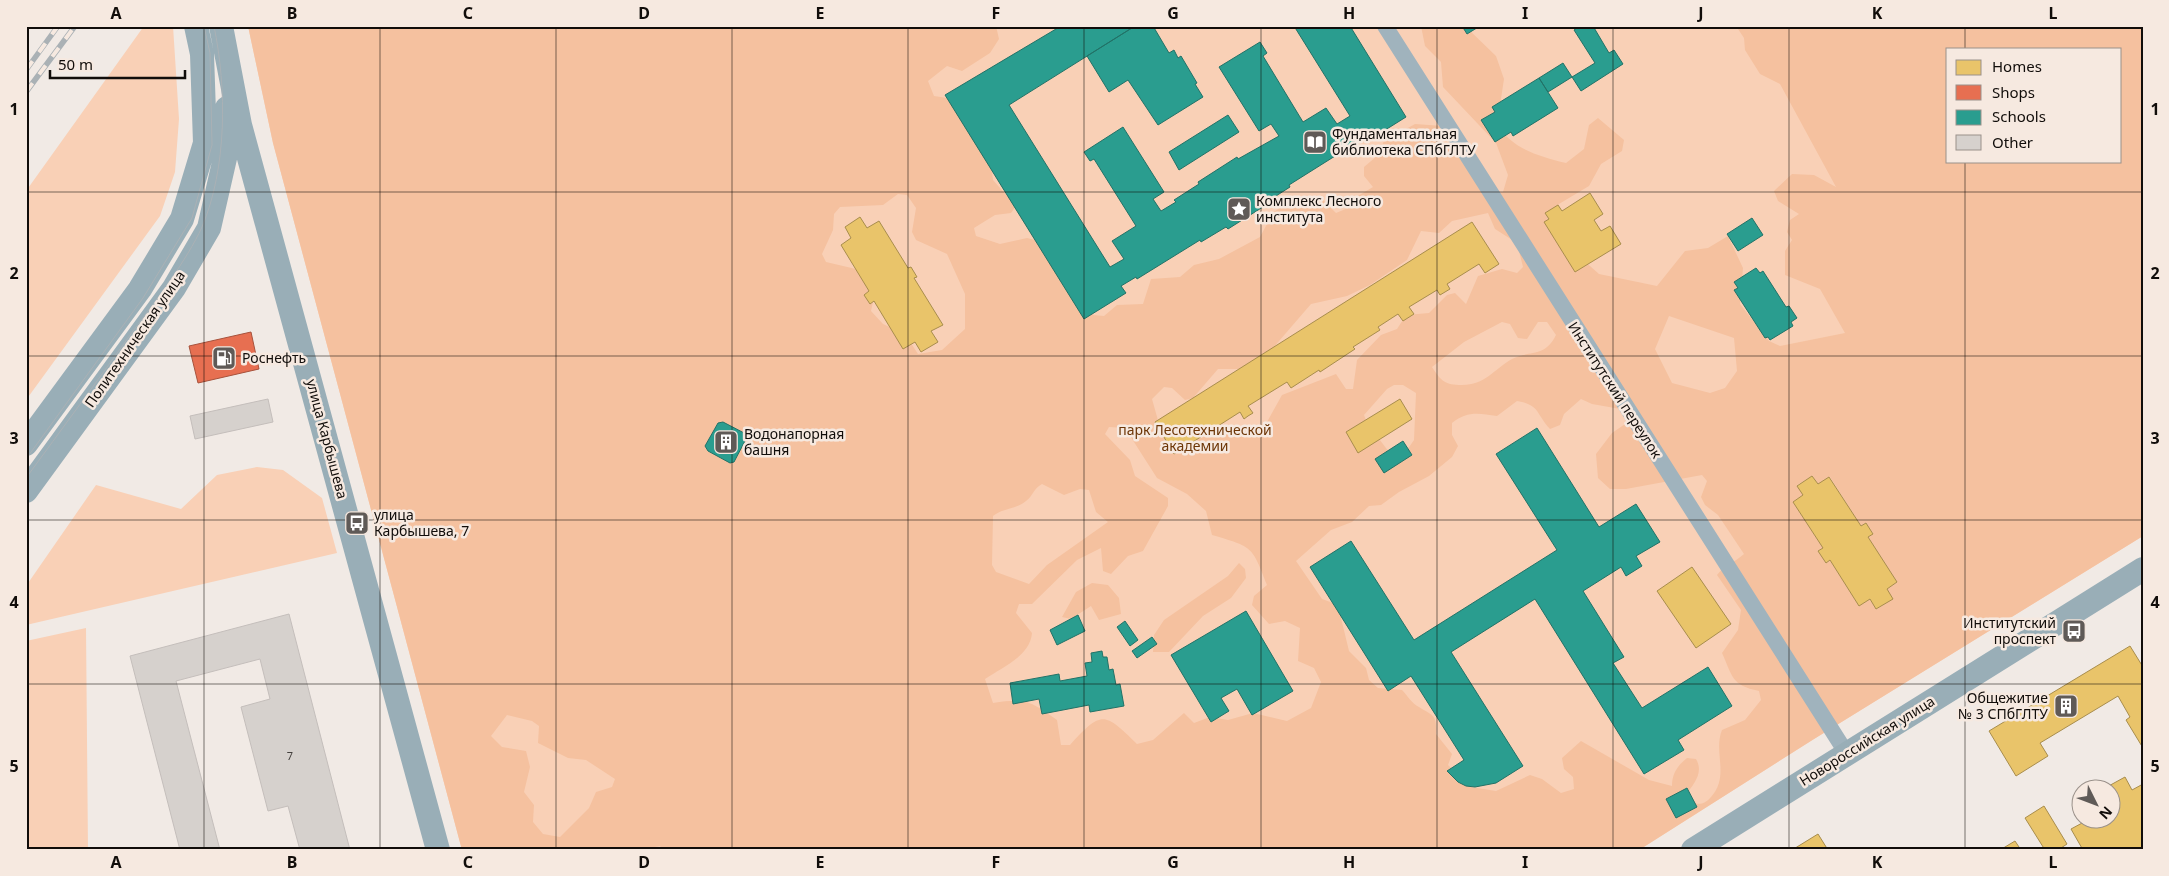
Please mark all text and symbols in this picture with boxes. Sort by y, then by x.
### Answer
text: A [110,2,122,24]
text: B [287,2,297,24]
text: C [463,2,473,24]
text: D [638,2,650,24]
text: E [816,2,825,24]
text: F [992,2,1000,24]
text: G [1167,2,1179,24]
text: H [1343,2,1355,24]
text: I [1522,2,1528,24]
text: J [1696,2,1704,24]
text: K [1872,2,1883,24]
text: L [2049,2,2058,24]
scale bar [50,48,185,80]
legend [1946,48,2122,162]
text: 50 m [58,54,93,74]
text: Homes [1992,56,2042,76]
text: Shops [1992,82,2035,102]
text: 1 [9,98,19,120]
text: 1 [2150,98,2160,120]
text: Schools [1992,106,2046,126]
place label: Фундаментальная библиотека СПбГЛТУ [1332,124,1476,159]
library icon: Фундаментальная библиотека СПбГЛТУ [1302,129,1328,155]
text: Other [1992,132,2033,152]
place label: Комплекс Лесного института [1256,191,1381,226]
place icon: Комплекс Лесного института [1226,196,1252,222]
text: 2 [9,262,19,284]
text: 2 [2150,262,2160,284]
street label: Политехническая улица [80,267,189,411]
street label: Институтский переулок [1564,318,1667,462]
fuel station icon: Роснефть [211,345,237,371]
place label: Роснефть [242,348,306,367]
street label: улица Карбышева [302,377,353,501]
park label: парк Лесотехнической академии [1118,420,1272,455]
place label: Водонапорная башня [744,424,844,459]
text: 3 [9,427,19,449]
text: 3 [2150,427,2160,449]
building icon: Водонапорная башня [713,429,739,455]
place label: улица Карбышева, 7 [374,505,469,540]
bus stop icon: улица Карбышева, 7 [344,510,370,536]
text: 4 [9,591,19,613]
text: 4 [2150,591,2160,613]
place label: Институтский проспект [1963,613,2056,648]
bus stop icon: Институтский проспект [2061,618,2087,644]
place label: Общежитие № 3 СПбГЛТУ [1958,688,2048,723]
street label: Новороссийская улица [1796,691,1938,790]
building icon: Общежитие № 3 СПбГЛТУ [2053,693,2079,719]
house number: 7 [287,748,293,763]
text: 5 [9,755,19,777]
text: 5 [2150,755,2160,777]
north arrow [2072,778,2122,828]
text: N [2095,802,2117,824]
text: A [110,851,122,873]
text: B [287,851,297,873]
text: C [463,851,473,873]
text: D [638,851,650,873]
text: E [816,851,825,873]
text: F [992,851,1000,873]
text: G [1167,851,1179,873]
text: H [1343,851,1355,873]
text: I [1522,851,1528,873]
text: J [1696,851,1704,873]
text: K [1872,851,1883,873]
text: L [2049,851,2058,873]

